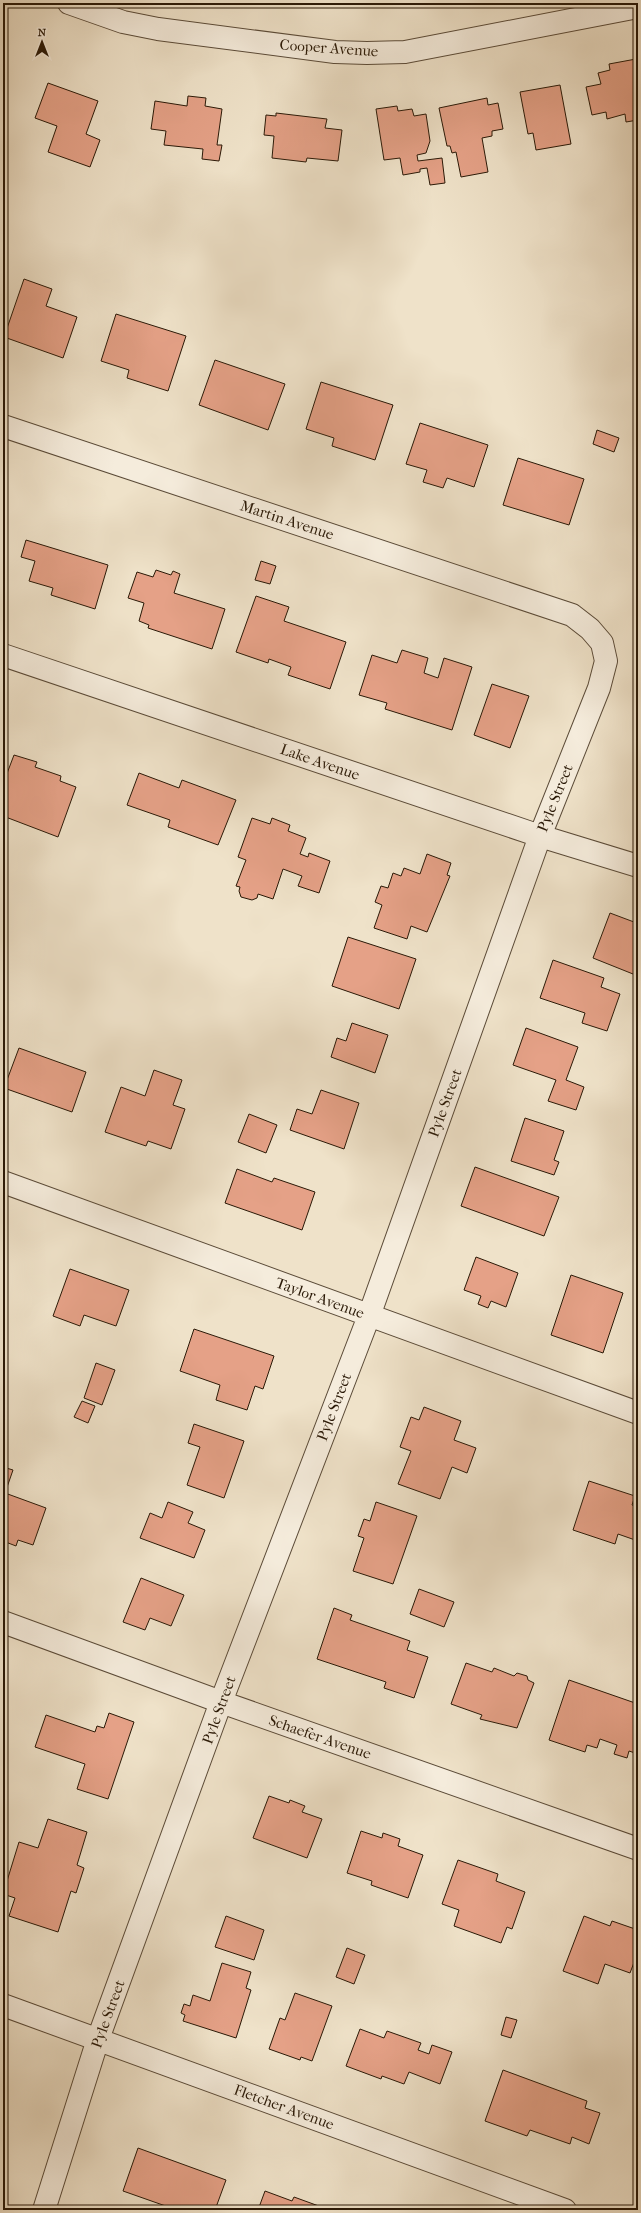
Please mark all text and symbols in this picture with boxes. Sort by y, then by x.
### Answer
north arrow [22,22,62,62]
text: N [38,26,47,39]
street label: Cooper Avenue [279,36,380,60]
street label: Martin Avenue [238,496,337,544]
street label: Lake Avenue [278,740,363,784]
street label: Pyle Street [533,761,577,834]
street label: Pyle Street [424,1066,466,1140]
street label: Taylor Avenue [273,1274,367,1323]
street label: Pyle Street [313,1370,355,1443]
street label: Pyle Street [198,1673,240,1747]
street label: Schaefer Avenue [266,1711,374,1763]
street label: Pyle Street [87,1977,129,2051]
street label: Fletcher Avenue [231,2081,337,2134]

